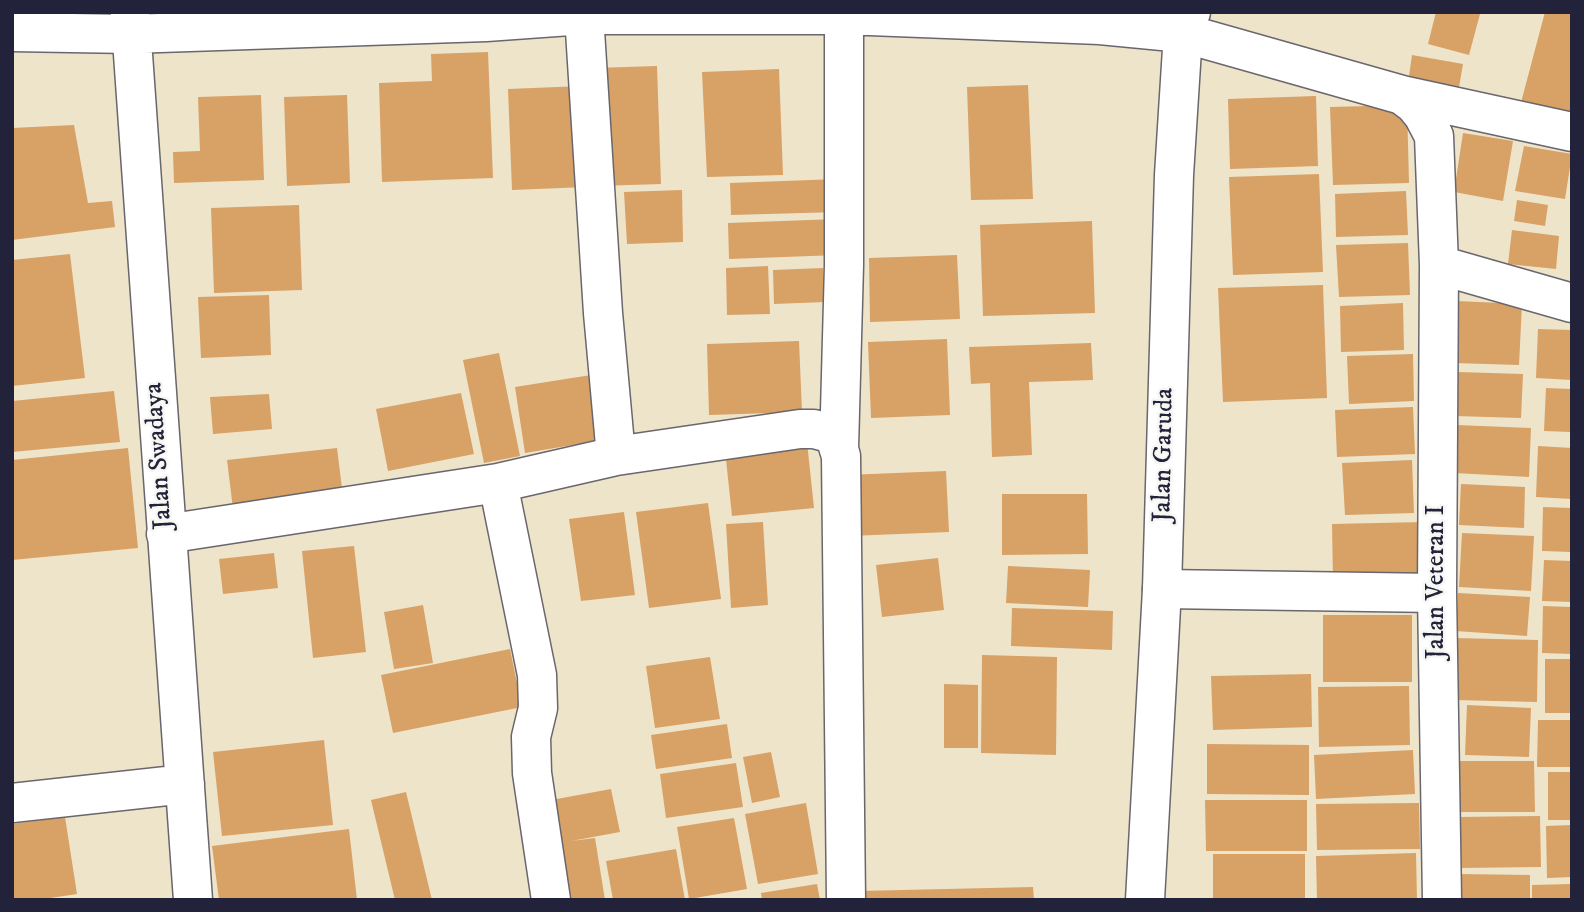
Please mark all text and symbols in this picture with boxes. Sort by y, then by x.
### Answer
street label: Jalan Swadaya [139,381,181,531]
street label: Jalan Garuda [1148,388,1182,522]
street label: Jalan Veteran I [1422,505,1454,659]

